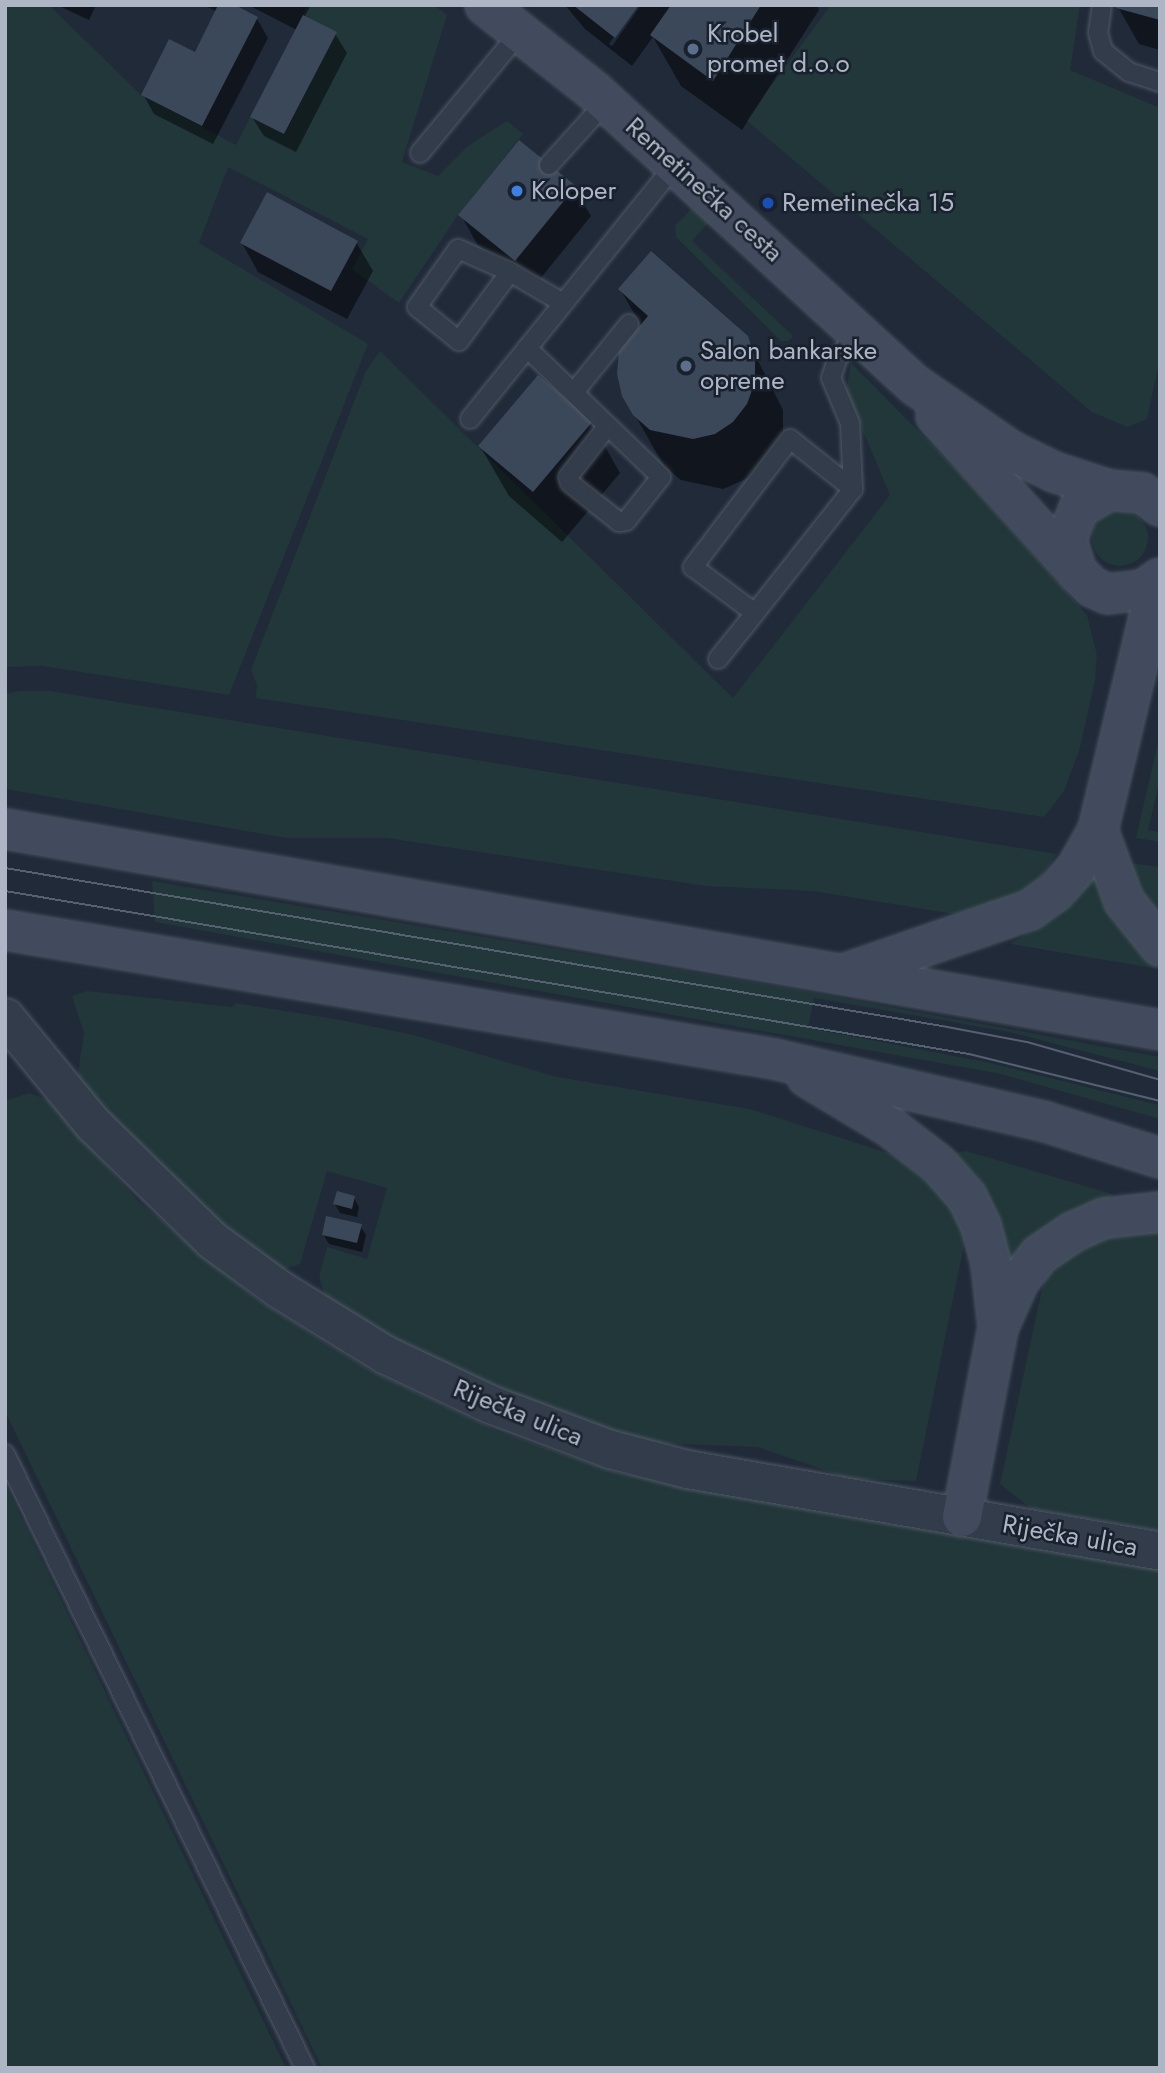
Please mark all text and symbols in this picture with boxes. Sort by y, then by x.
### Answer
place label: Krobel promet d.o.o [707,18,850,80]
marker: Krobel promet d.o.o [685,41,701,57]
street label: Remetinečka cesta [619,111,789,269]
place label: Koloper [531,175,616,207]
marker: Koloper [509,183,525,199]
place label: Remetinečka 15 [782,187,954,219]
marker: Remetinečka 15 [760,195,776,211]
place label: Salon bankarske opreme [700,335,877,396]
marker: Salon bankarske opreme [678,358,694,374]
street label: Riječka ulica [449,1373,587,1453]
street label: Riječka ulica [1000,1509,1140,1563]

